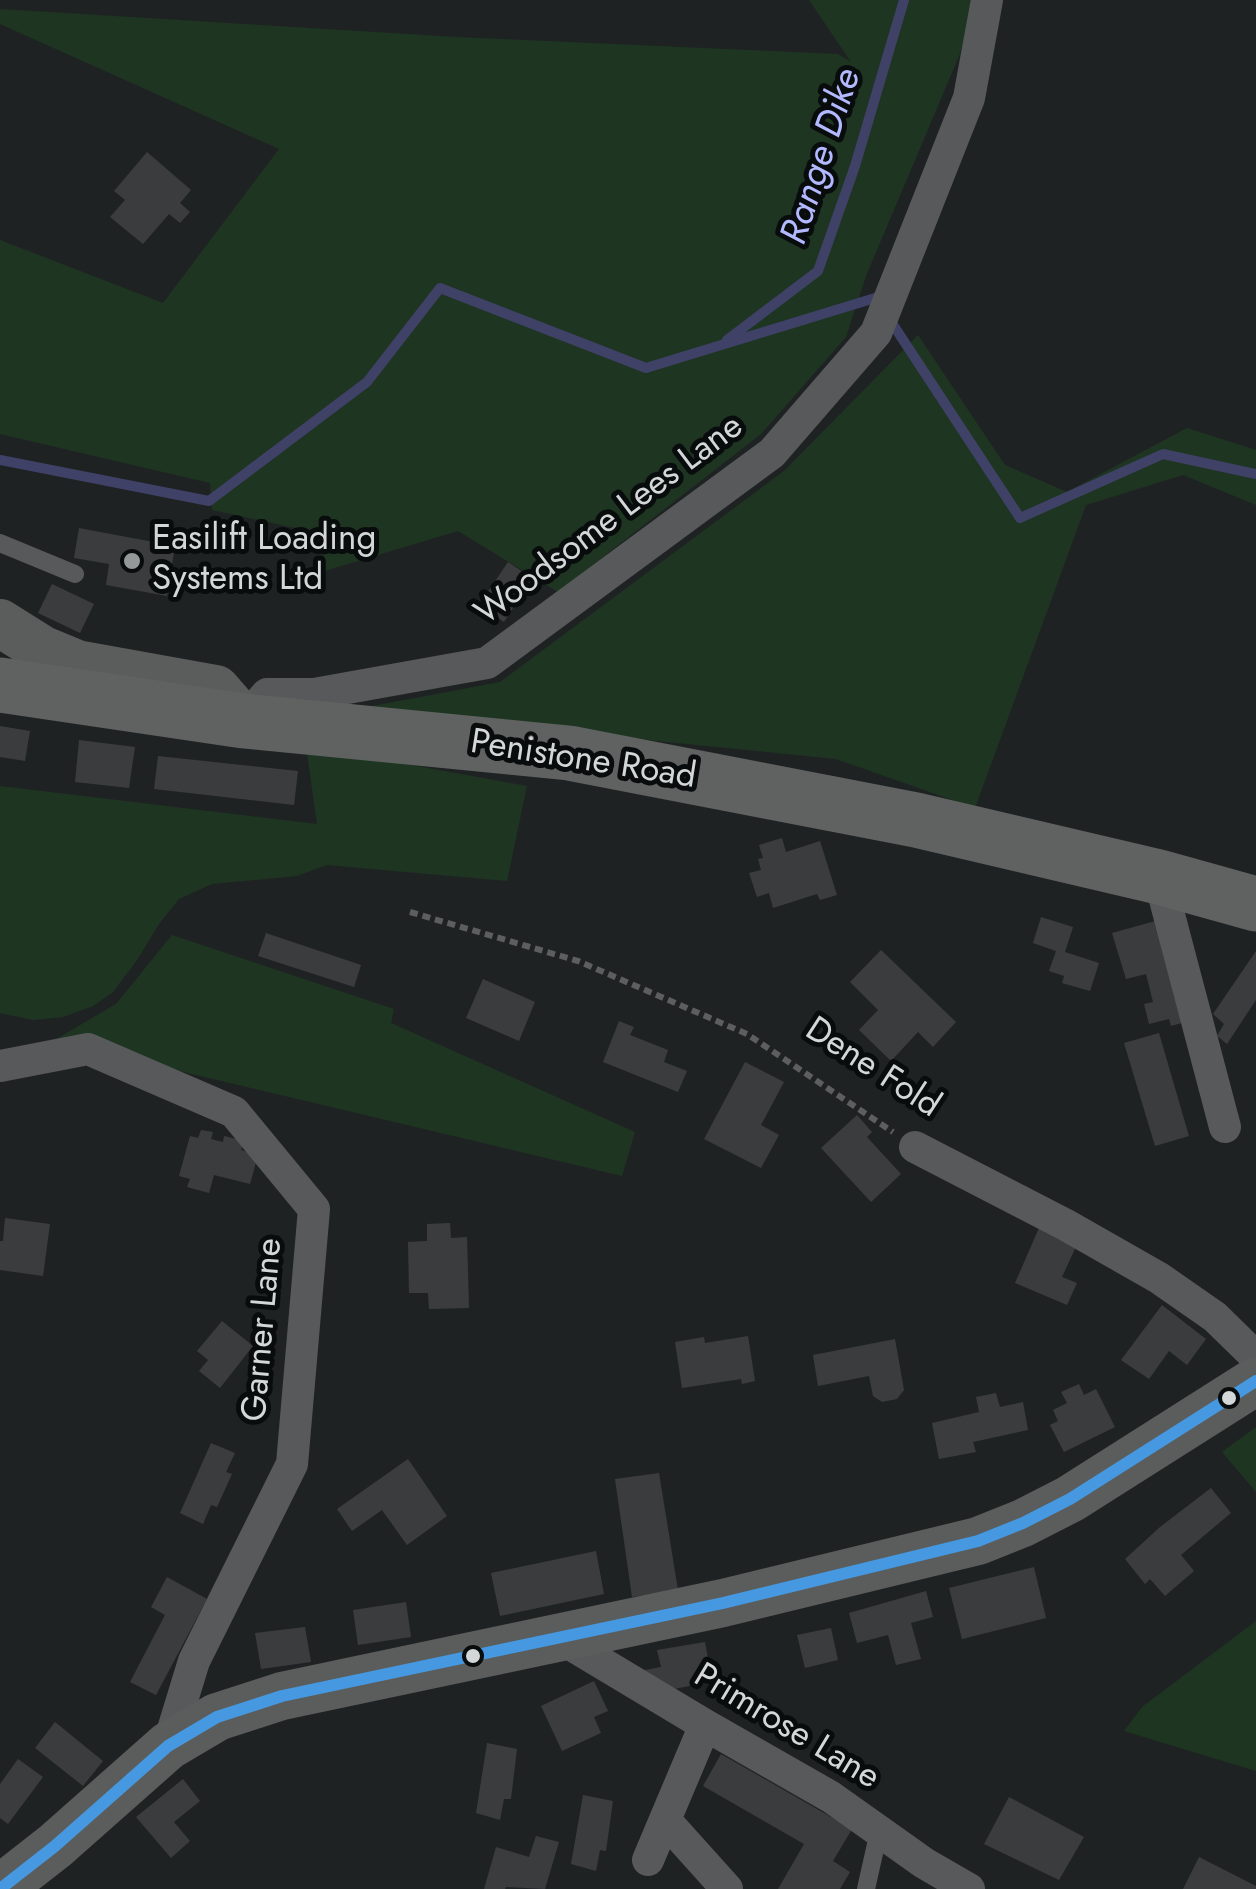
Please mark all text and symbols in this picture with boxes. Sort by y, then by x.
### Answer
water label: Range Dike [773,64,873,250]
street label: Woodsome Lees Lane [468,407,752,635]
place label: Easilift Loading Systems Ltd [152,520,376,602]
marker: Easilift Loading Systems Ltd [121,550,143,572]
street label: Penistone Road [467,722,699,800]
street label: Dene Fold [797,1010,947,1128]
street label: Garner Lane [235,1237,293,1423]
unlabelled marker [1219,1388,1239,1408]
unlabelled marker [463,1646,483,1666]
street label: Primrose Lane [686,1656,886,1800]

